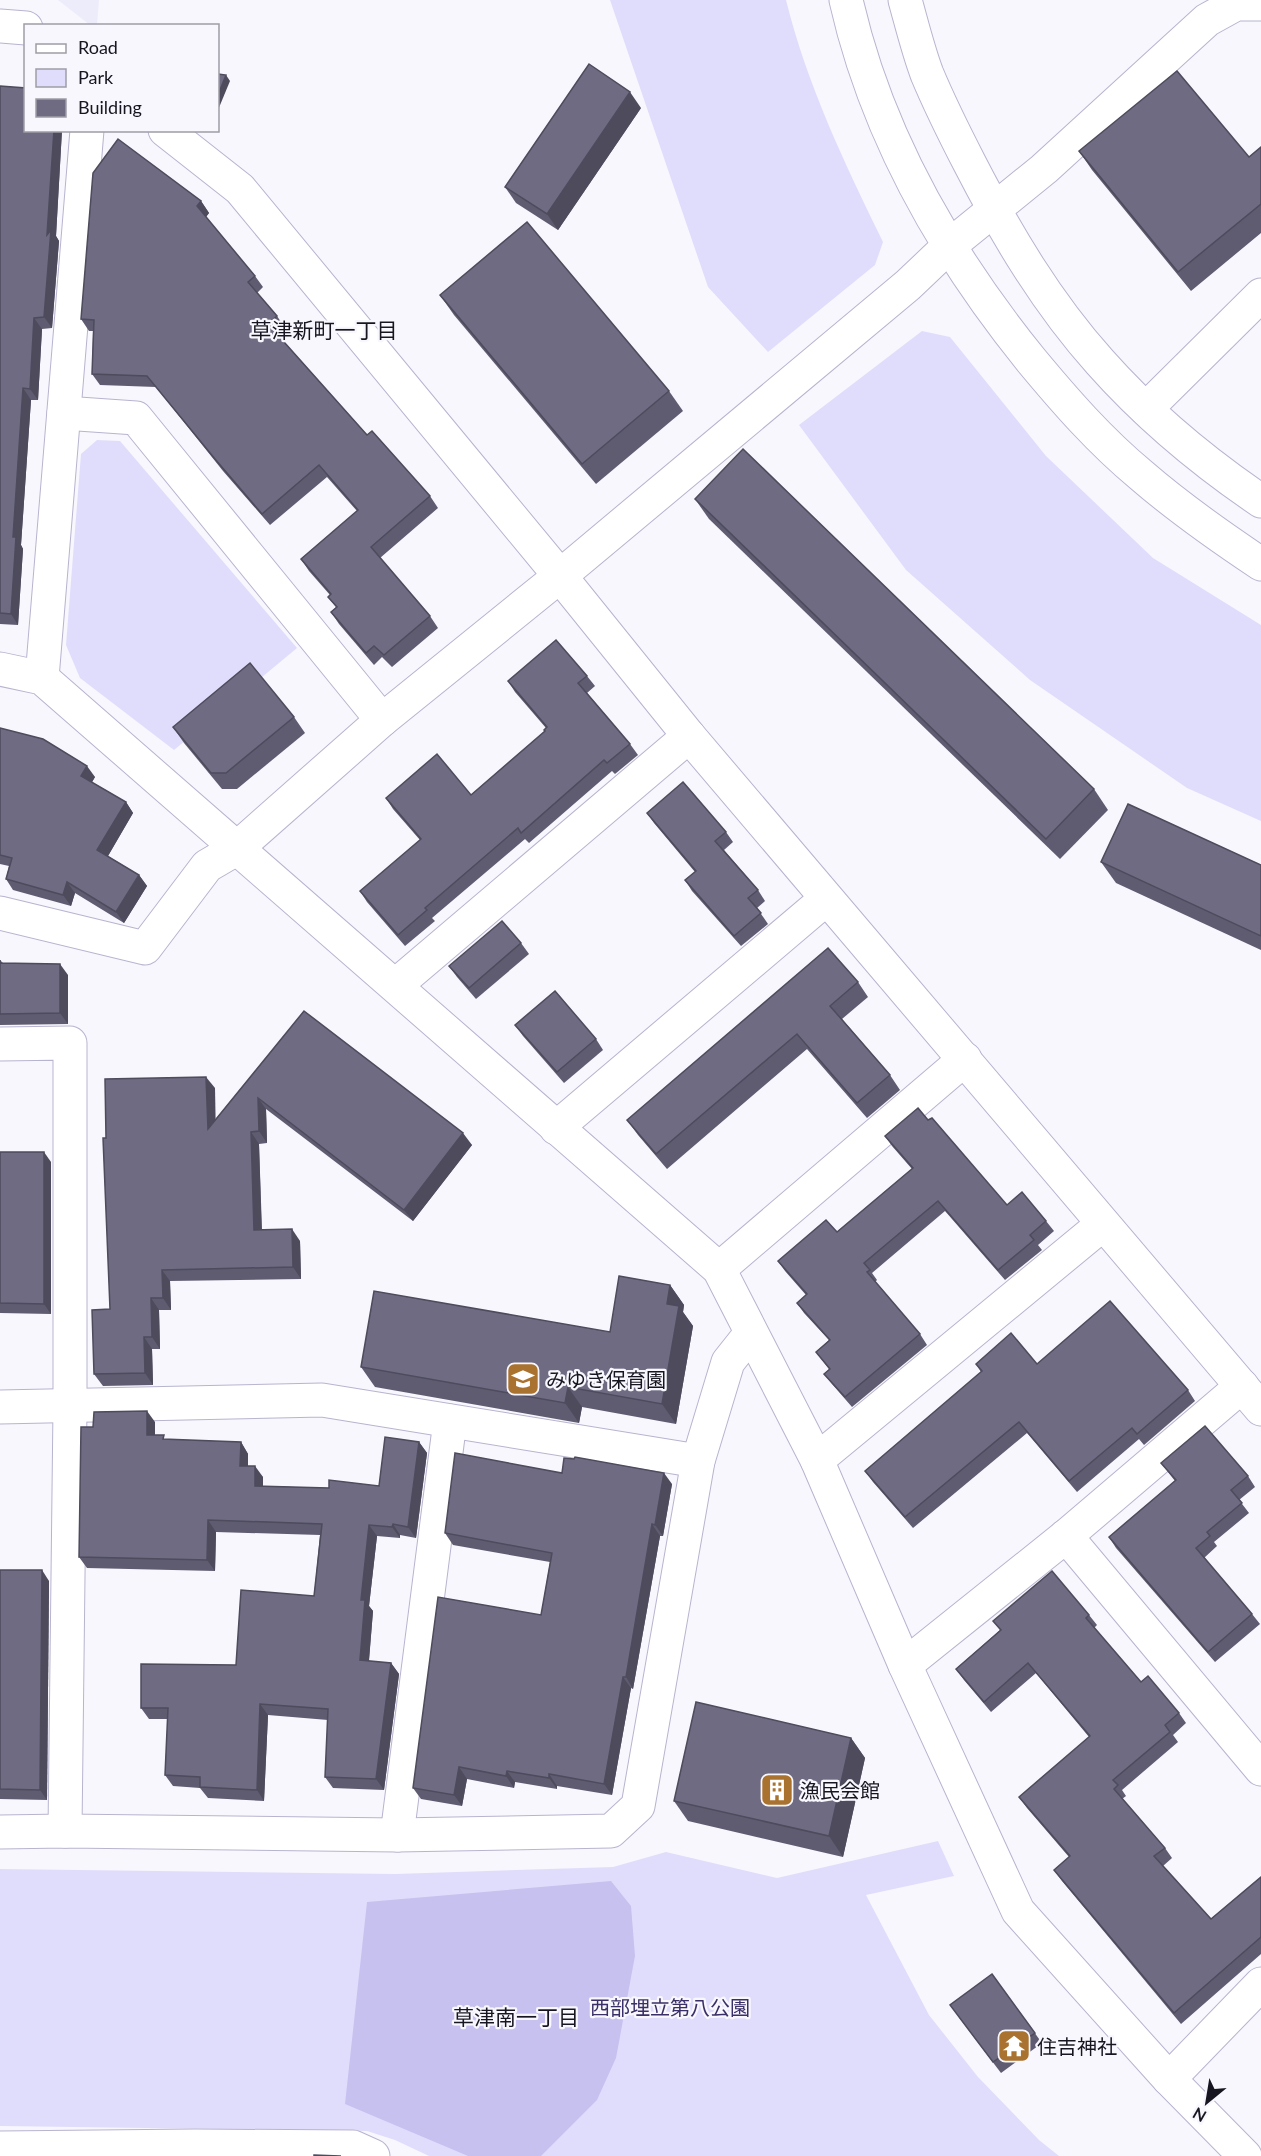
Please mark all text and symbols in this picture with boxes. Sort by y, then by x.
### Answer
legend [24,24,219,132]
text: Road [78,36,118,58]
text: Park [78,66,114,88]
text: Building [78,96,142,118]
district label: 草津新町一丁目 [251,317,398,342]
school or university icon: みゆき保育園 [505,1361,541,1397]
place label: みゆき保育園 [546,1367,666,1391]
building icon: 漁民会館 [759,1772,795,1808]
place label: 漁民会館 [800,1778,880,1802]
park label: 西部埋立第八公園 [590,1995,750,2019]
district label: 草津南一丁目 [453,2004,579,2029]
temple icon: 住吉神社 [996,2028,1032,2064]
place label: 住吉神社 [1037,2034,1117,2058]
north arrow [1177,2072,1237,2132]
text: N [1189,2104,1209,2127]

